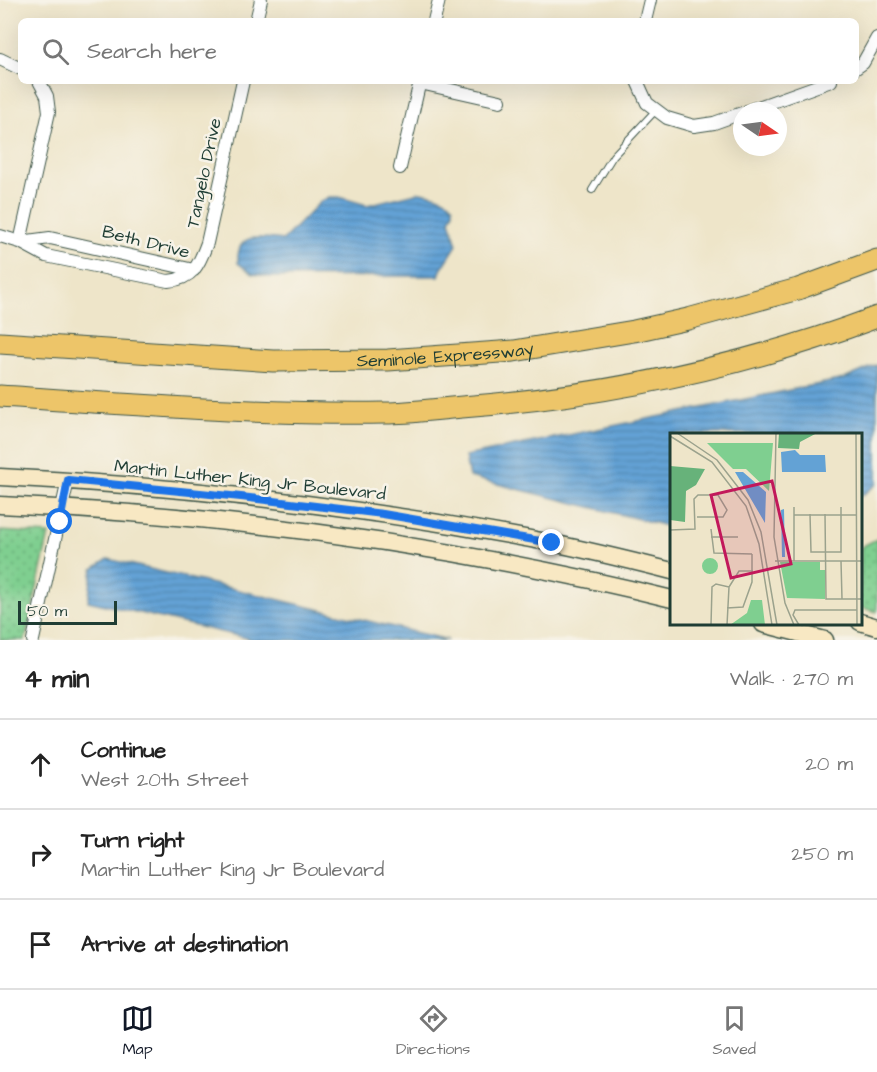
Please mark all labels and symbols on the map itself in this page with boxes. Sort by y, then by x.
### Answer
north arrow [733,102,787,156]
street label: Tangelo Drive [180,115,229,231]
street label: Beth Drive [100,219,193,265]
street label: Seminole Expressway [356,335,536,373]
inset map [670,433,862,625]
street label: Martin Luther King Jr Boulevard [113,453,387,508]
route start [46,508,72,534]
route end [538,529,564,555]
scale bar [18,598,117,626]

